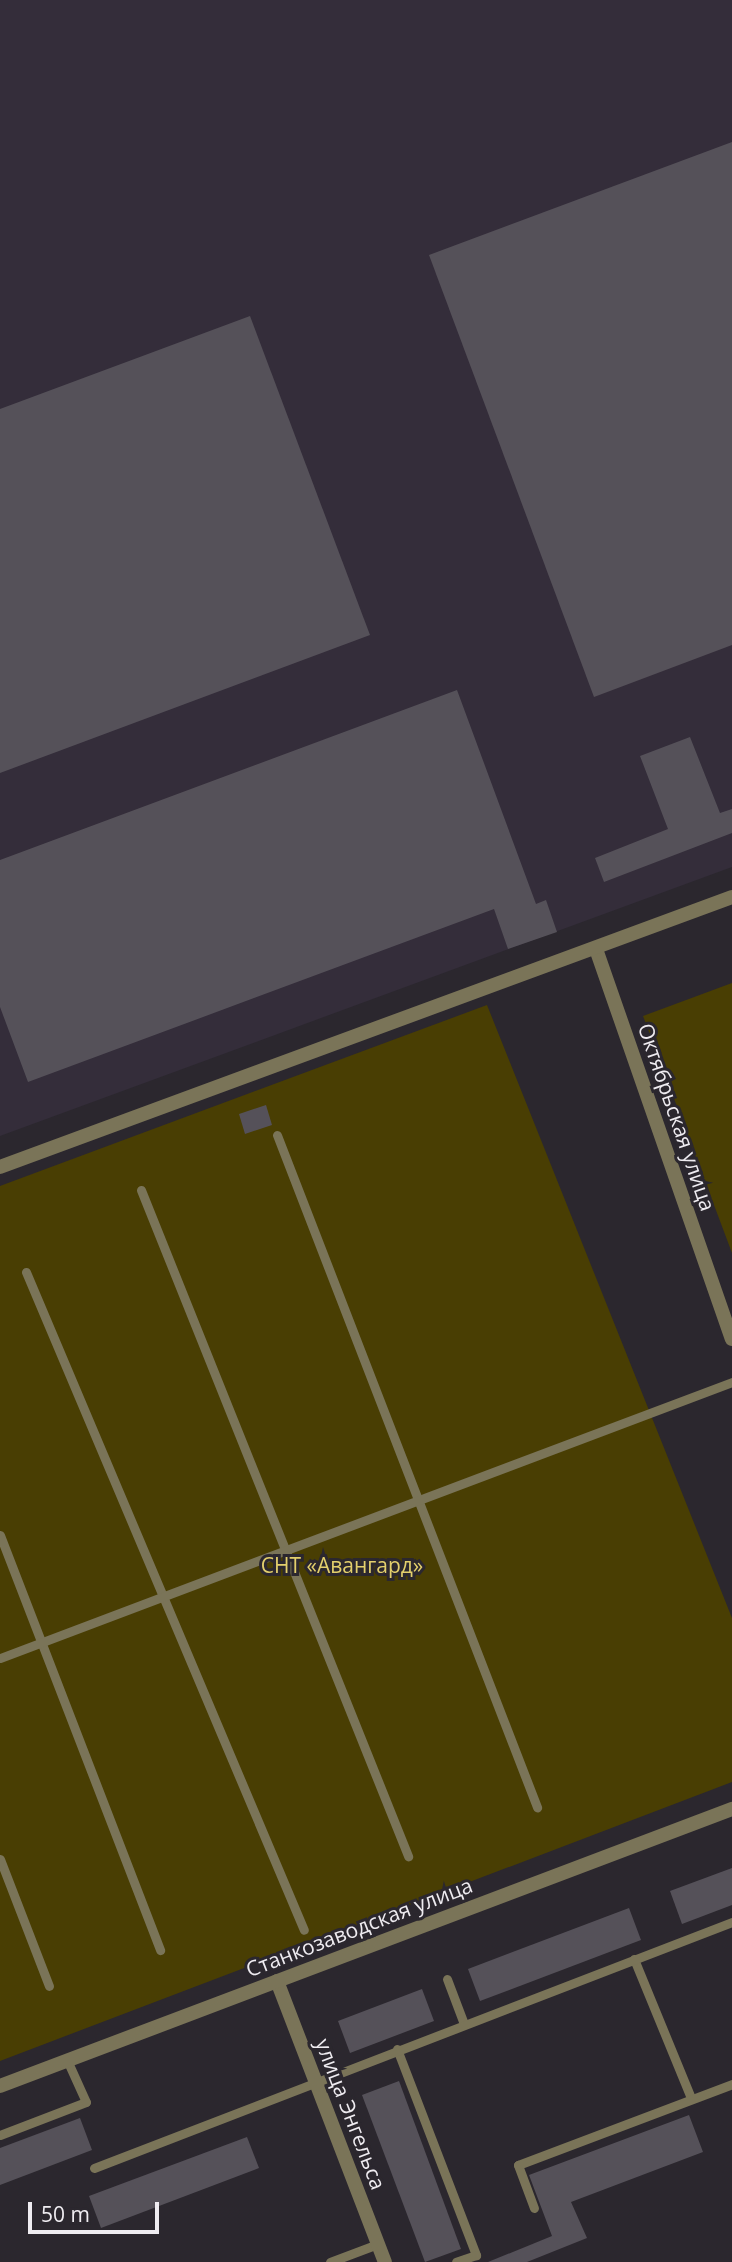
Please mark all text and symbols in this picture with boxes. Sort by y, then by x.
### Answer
street label: Октябрьская улица [633,1020,721,1214]
park label: СНТ «Авангард» [261,1552,423,1578]
street label: Станкозаводская улица [242,1872,476,1982]
street label: улица Энгельса [311,2035,391,2193]
scale bar [32,2188,163,2232]
text: 50 m [41,2200,90,2228]

